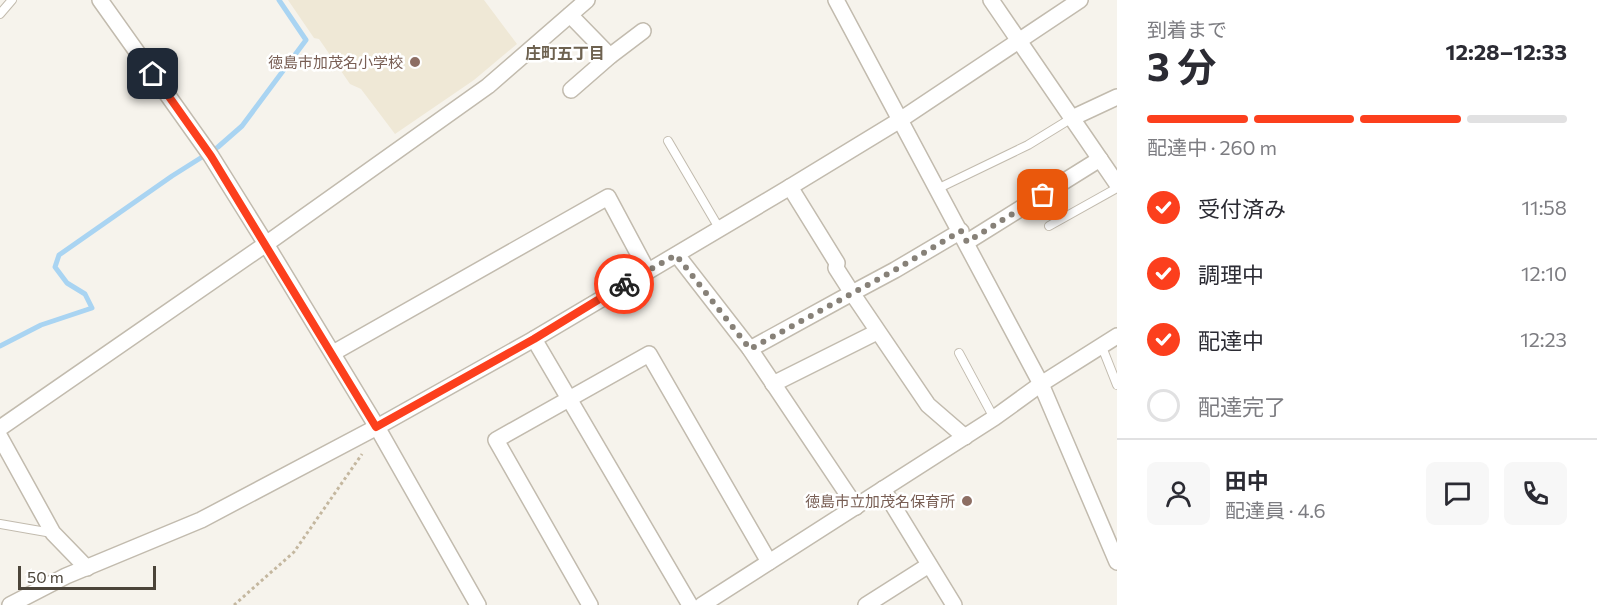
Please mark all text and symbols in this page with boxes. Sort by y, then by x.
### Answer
text: 到着まで [1147,17,1227,41]
text: 12:28–12:33 [1445,38,1567,65]
text: 3 分 [1147,41,1216,89]
district label: 庄町五丁目 [525,43,605,62]
pin [127,48,178,99]
place label: 徳島市加茂名小学校 [268,53,403,71]
marker: 徳島市加茂名小学校 [408,55,422,69]
icon: home [136,57,169,90]
text: 配達中 · 260 m [1147,135,1277,159]
pin [1017,169,1068,220]
icon: bag [1026,178,1059,211]
icon: check [1147,191,1180,224]
text: 受付済み [1198,195,1286,222]
text: 11:58 [1522,195,1567,219]
courier [594,254,654,314]
icon: check [1147,257,1180,290]
text: 調理中 [1198,261,1264,288]
text: 12:10 [1521,261,1567,285]
icon: bike [608,268,641,301]
icon: check [1147,323,1180,356]
text: 配達中 [1198,327,1264,354]
text: 12:23 [1520,327,1567,351]
text: 配達完了 [1198,393,1286,420]
button: person [1147,462,1210,525]
button: chat [1426,462,1489,525]
button: phone [1504,462,1567,525]
text: 田中 [1225,467,1269,494]
place label: 徳島市立加茂名保育所 [805,492,955,510]
marker: 徳島市立加茂名保育所 [960,494,974,508]
text: 配達員 · 4.6 [1225,498,1326,522]
scale bar [18,563,156,590]
text: 50 m [27,567,64,586]

